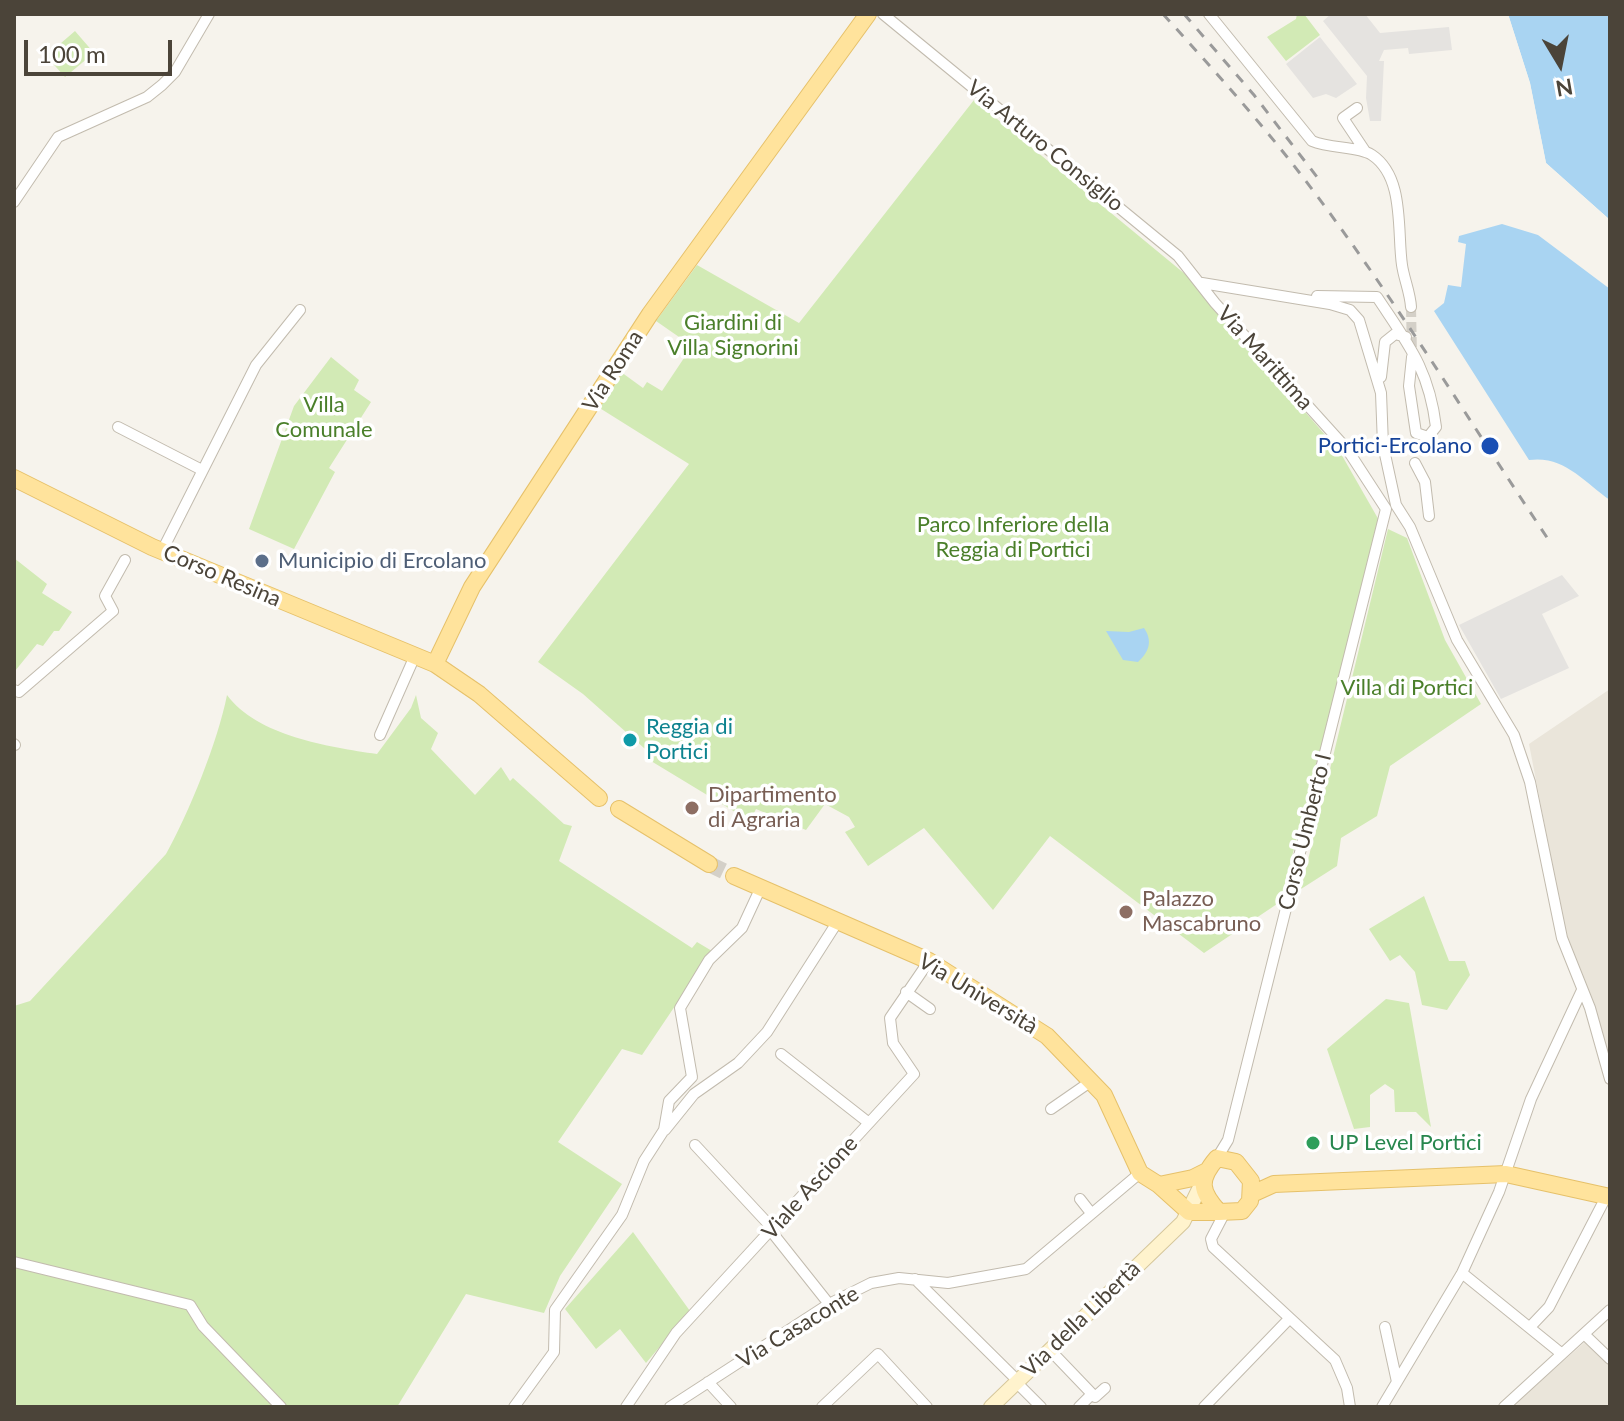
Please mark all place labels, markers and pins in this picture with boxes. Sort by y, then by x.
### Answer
place label: Portici-Ercolano [1318,433,1472,459]
marker: Portici-Ercolano [1479,435,1501,457]
place label: Municipio di Ercolano [278,548,486,574]
marker: Municipio di Ercolano [253,552,271,570]
place label: Reggia di Portici [646,714,733,766]
marker: Reggia di Portici [621,731,639,749]
place label: Dipartimento di Agraria [708,782,837,834]
marker: Dipartimento di Agraria [683,799,701,817]
place label: Palazzo Mascabruno [1142,886,1261,938]
marker: Palazzo Mascabruno [1117,903,1135,921]
place label: UP Level Portici [1329,1130,1482,1156]
marker: UP Level Portici [1304,1134,1322,1152]

